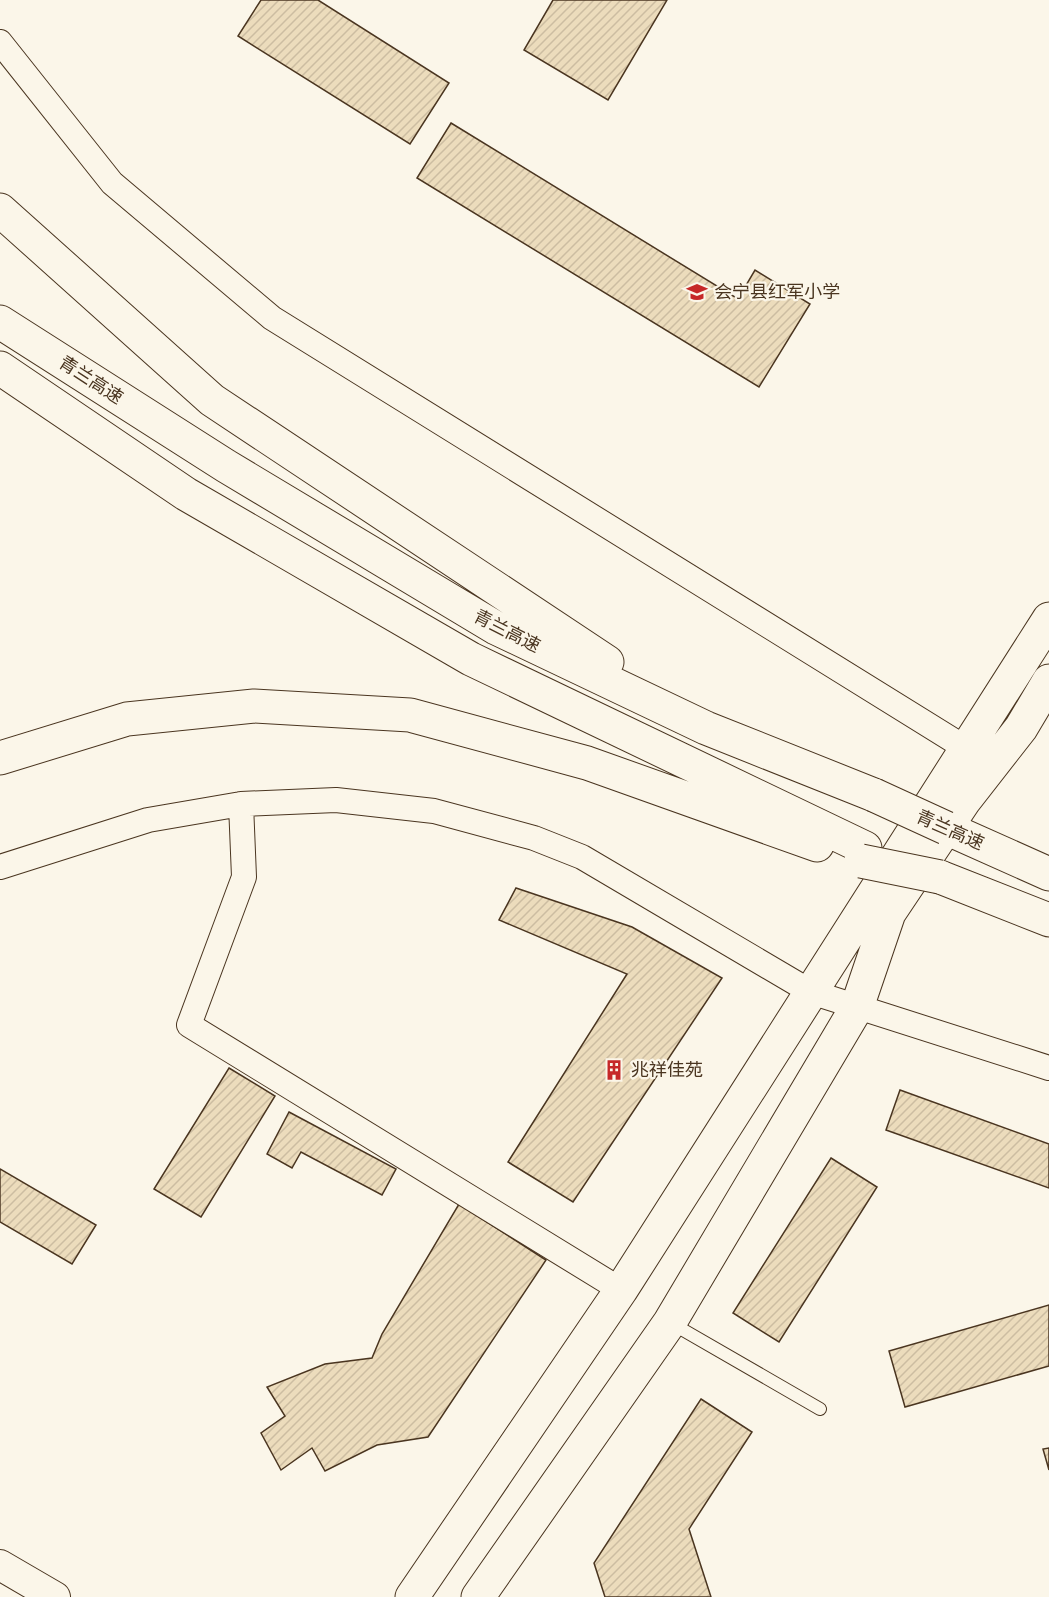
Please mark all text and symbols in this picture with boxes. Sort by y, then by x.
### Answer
school or university icon: 会宁县红军小学 [685,280,709,304]
place label: 会宁县红军小学 [714,282,840,302]
street label: 青兰高速 [55,352,127,408]
street label: 青兰高速 [470,606,544,656]
street label: 青兰高速 [913,806,987,854]
building icon: 兆祥佳苑 [602,1058,626,1082]
place label: 兆祥佳苑 [631,1060,703,1080]

